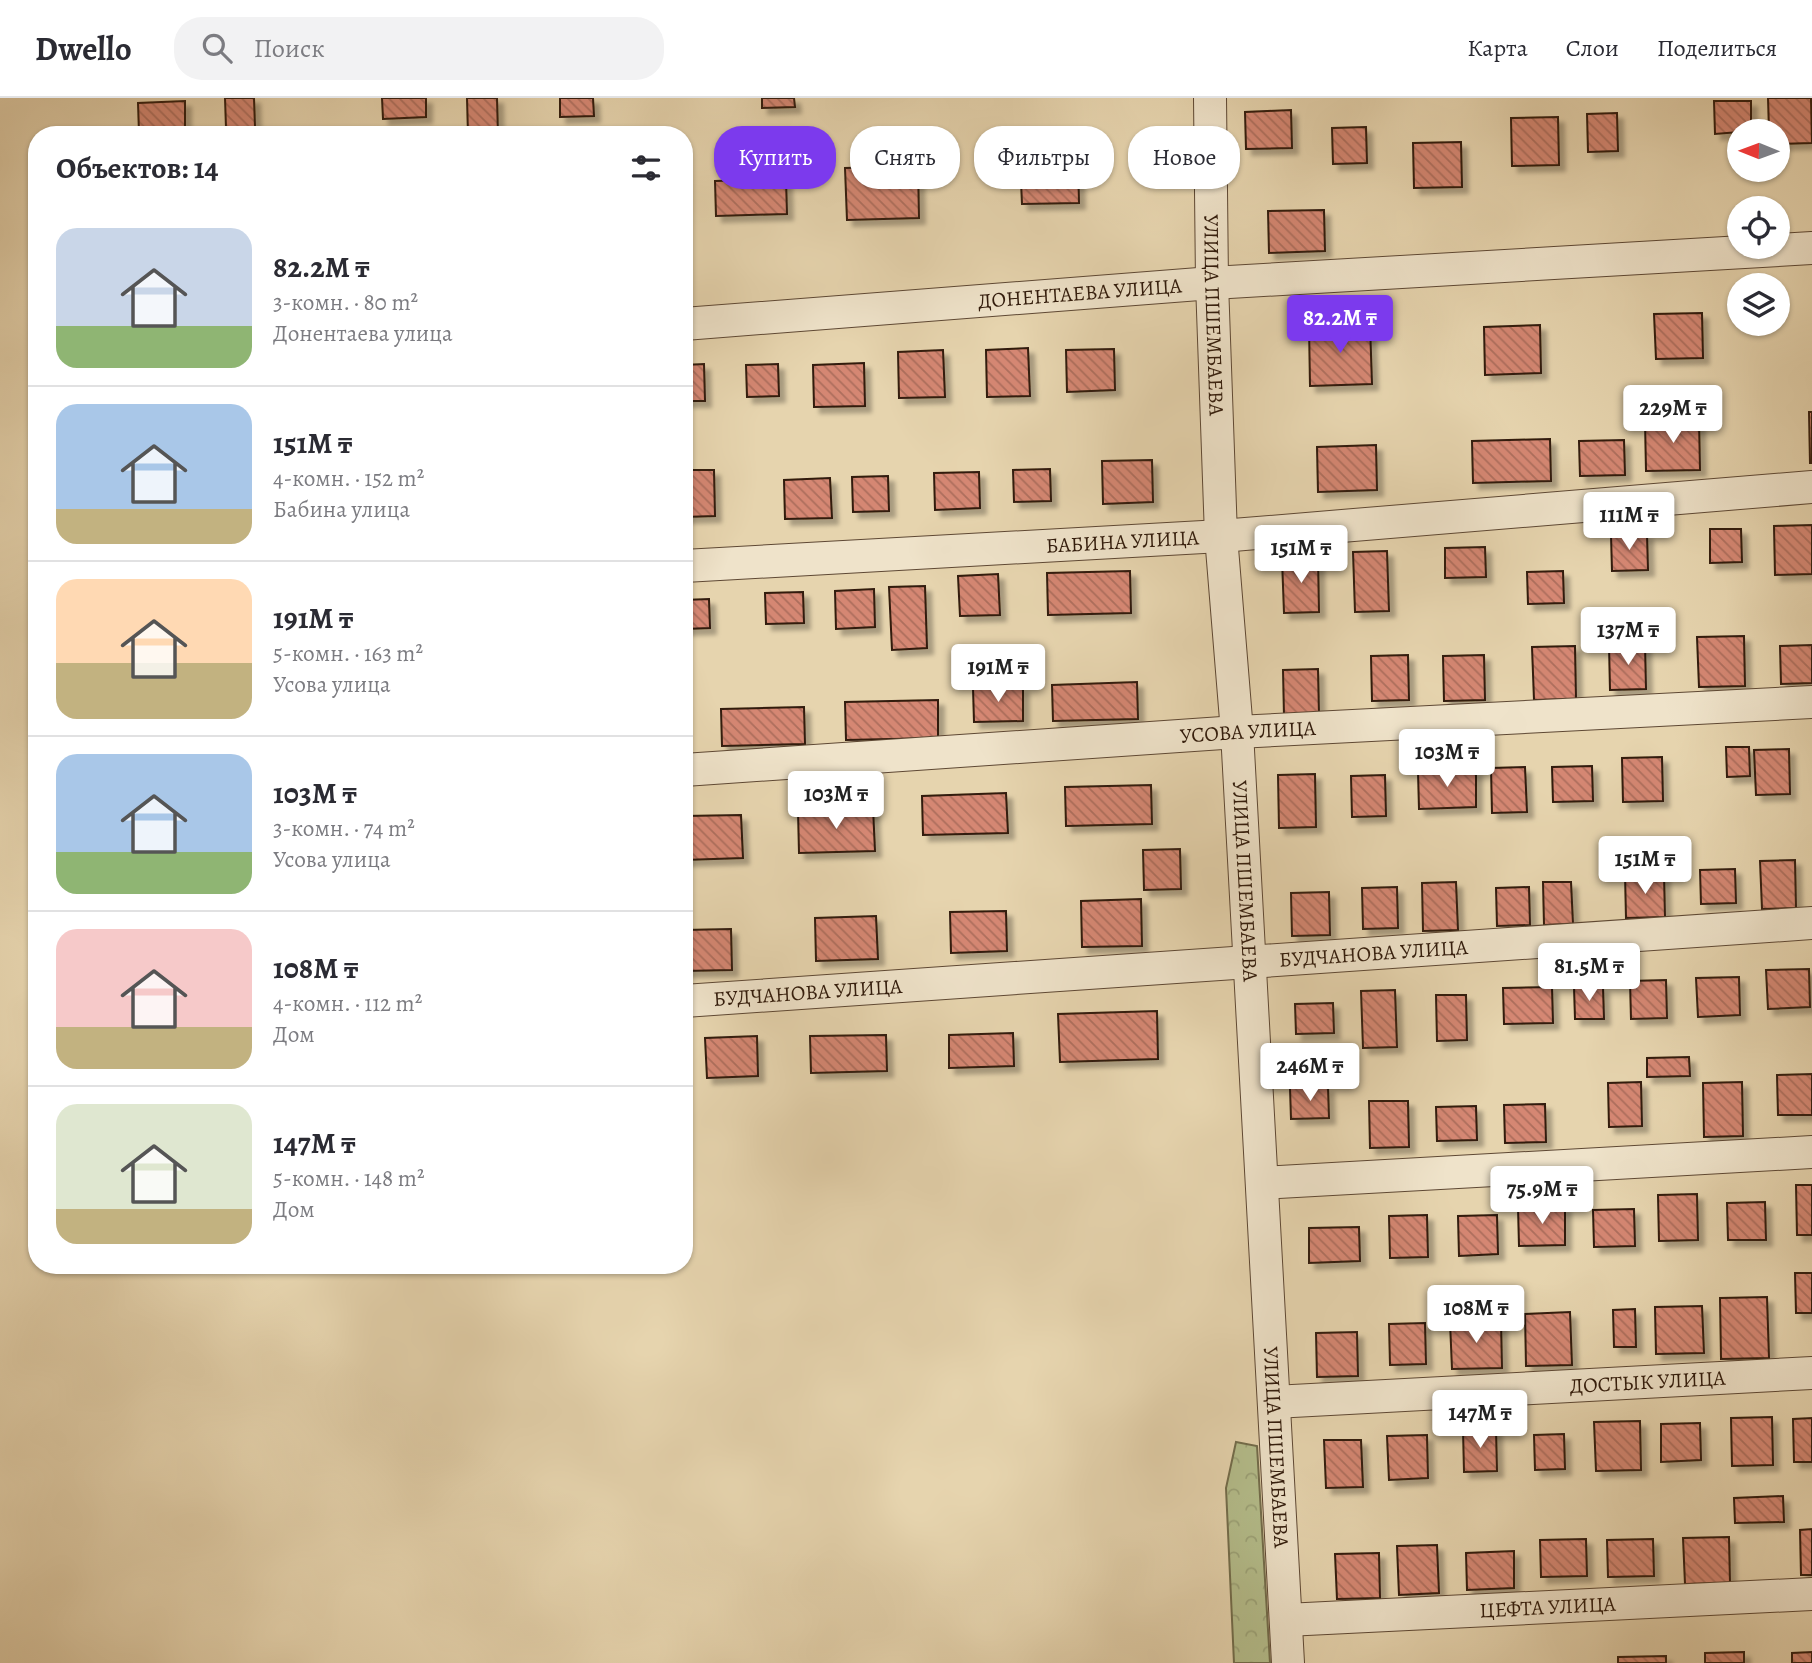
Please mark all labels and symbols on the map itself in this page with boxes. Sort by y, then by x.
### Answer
north arrow [1727,119,1790,182]
street label: УЛИЦА ПШЕМБАЕВА [1197,214,1231,417]
street label: ДОНЕНТАЕВА УЛИЦА [977,271,1183,315]
pin: 82.2M ₸ [1275,296,1405,355]
pin: 229M ₸ [1616,386,1730,445]
pin: 111M ₸ [1572,492,1686,552]
street label: БАБИНА УЛИЦА [1045,523,1200,560]
pin: 151M ₸ [1244,526,1358,585]
pin: 137M ₸ [1571,608,1685,667]
pin: 191M ₸ [941,644,1055,704]
street label: УСОВА УЛИЦА [1179,714,1317,750]
pin: 103M ₸ [1390,730,1504,789]
pin: 103M ₸ [779,772,893,831]
street label: УЛИЦА ПШЕМБАЕВА [1226,779,1265,983]
pin: 151M ₸ [1588,836,1702,896]
street label: БУДЧАНОВА УЛИЦА [1278,933,1469,974]
pin: 81.5M ₸ [1524,944,1654,1003]
street label: БУДЧАНОВА УЛИЦА [712,972,904,1013]
pin: 246M ₸ [1253,1044,1367,1103]
pin: 75.9M ₸ [1477,1166,1607,1226]
pin: 108M ₸ [1419,1286,1533,1345]
street label: УЛИЦА ПШЕМБАЕВА [1257,1346,1296,1549]
street label: ДОСТЫК УЛИЦА [1569,1364,1727,1400]
pin: 147M ₸ [1423,1390,1537,1450]
street label: ЦЕФТА УЛИЦА [1479,1590,1617,1624]

